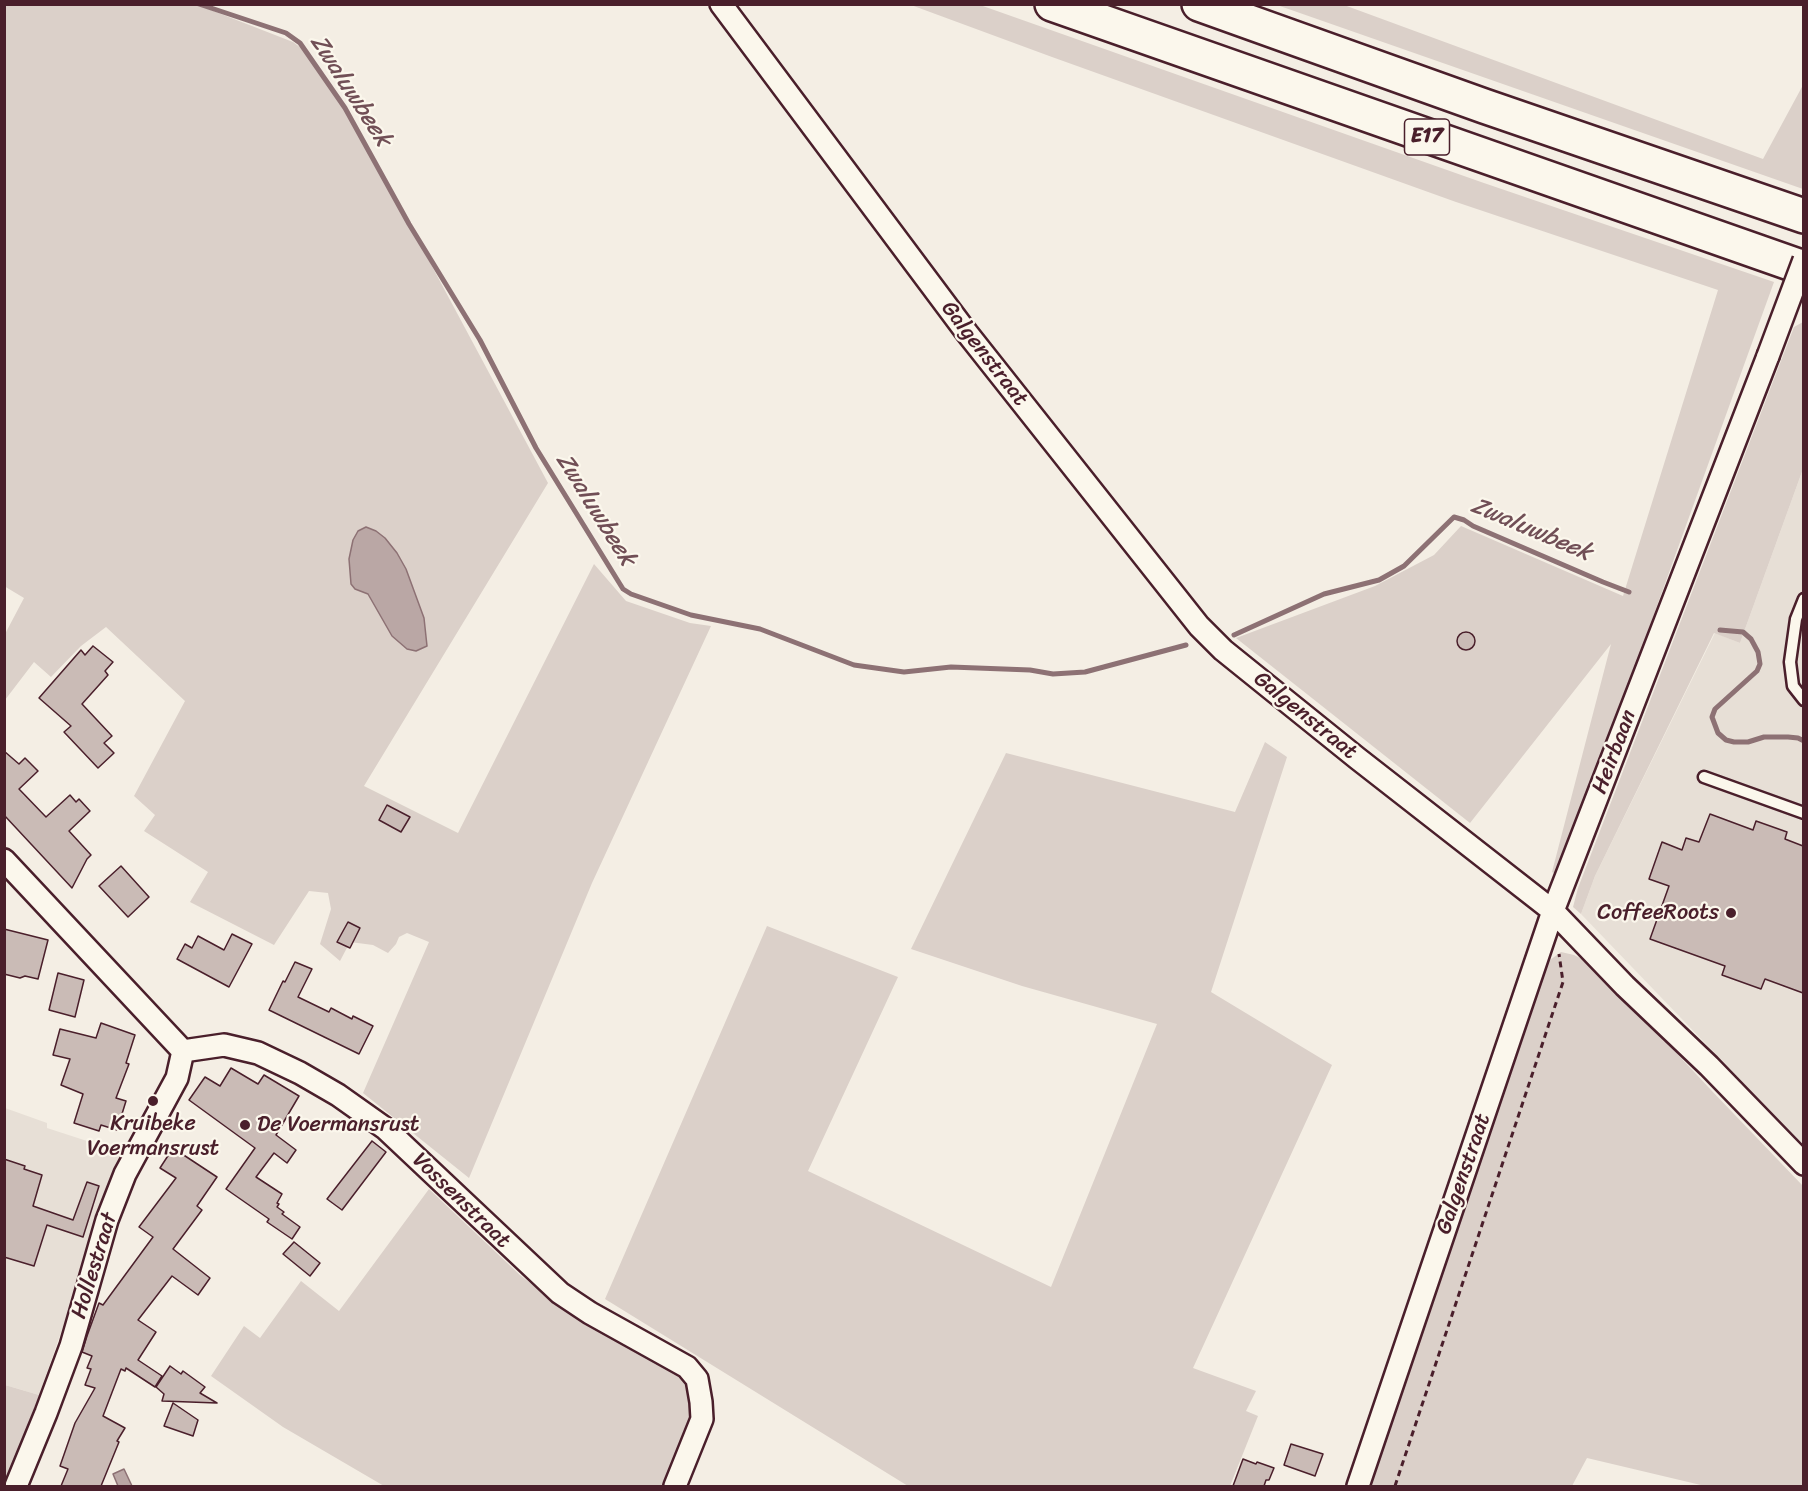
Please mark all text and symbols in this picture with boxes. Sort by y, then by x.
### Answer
water label: Zwaluwbeek [303,30,397,152]
road number: E17 [1404,119,1450,155]
street label: Galgenstraat [935,296,1033,412]
water label: Zwaluwbeek [549,448,641,572]
water label: Zwaluwbeek [1467,492,1595,568]
street label: Galgenstraat [1248,666,1362,766]
street label: Heirbaan [1587,706,1643,798]
place label: CoffeeRoots [1597,900,1719,926]
marker: CoffeeRoots [1724,906,1738,920]
marker: Kruibeke Voermansrust [146,1094,160,1108]
street label: Galgenstraat [1431,1110,1497,1238]
place label: Kruibeke Voermansrust [87,1111,219,1162]
place label: De Voermansrust [257,1112,419,1138]
marker: De Voermansrust [238,1118,252,1132]
street label: Vossenstraat [406,1148,516,1254]
street label: Hollestraat [66,1210,124,1322]

